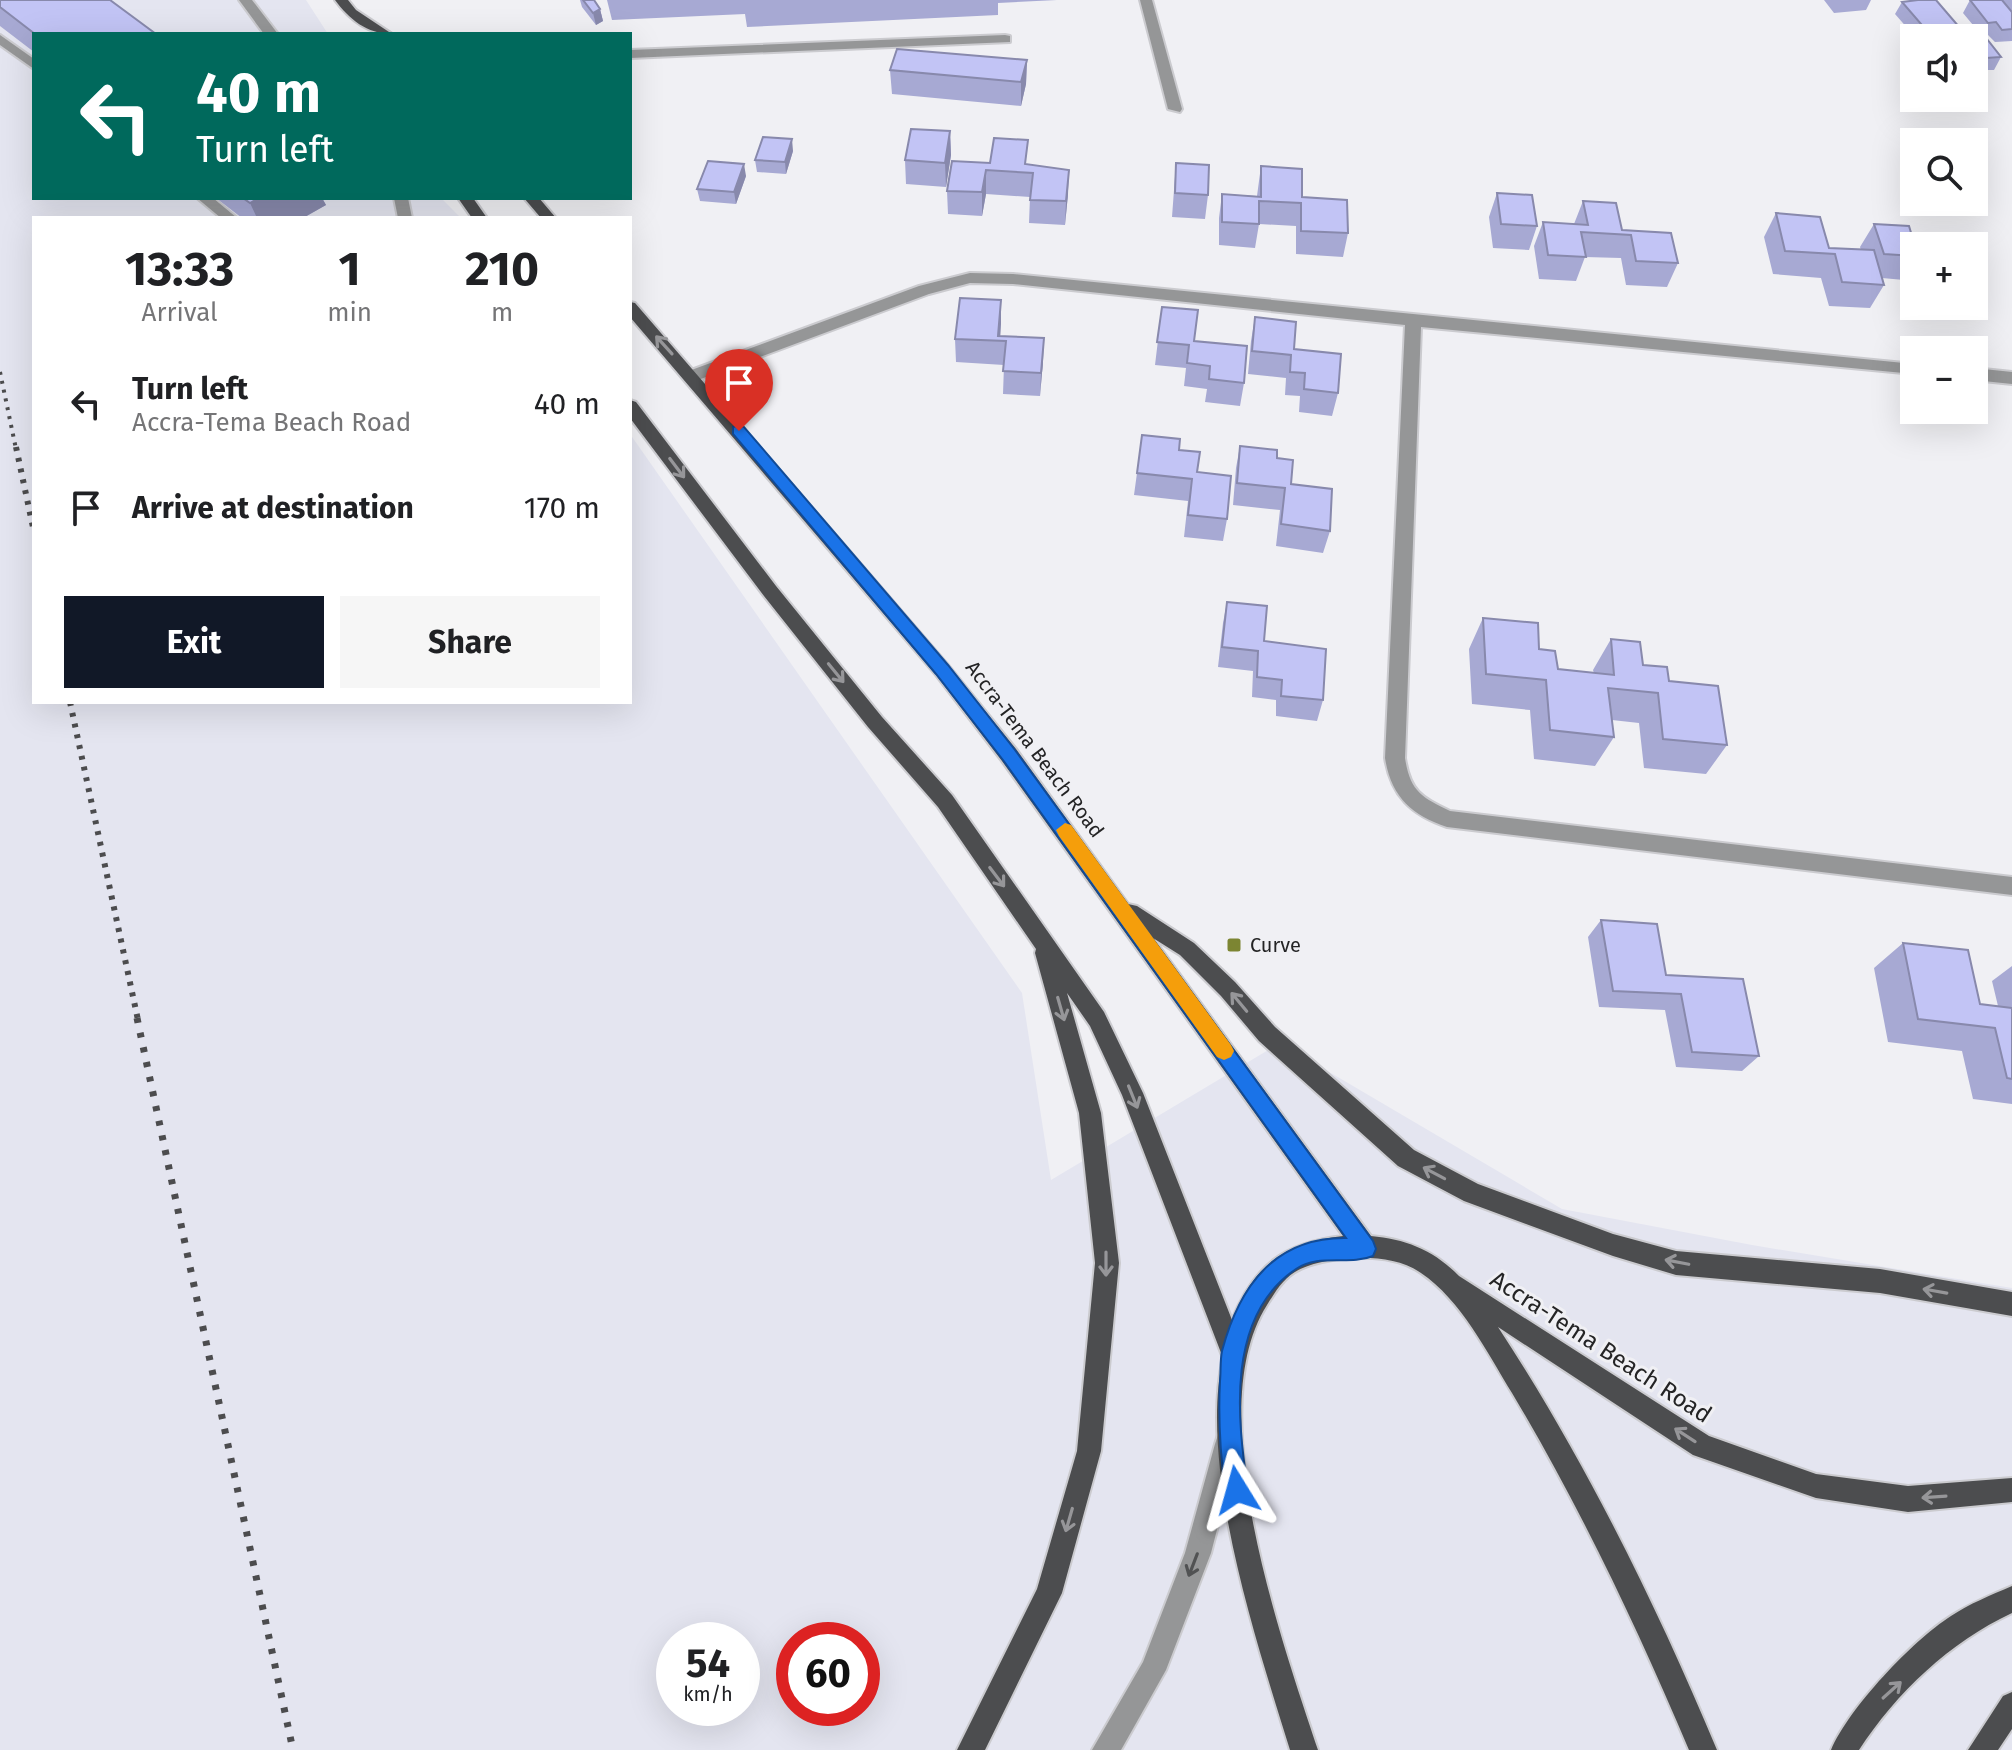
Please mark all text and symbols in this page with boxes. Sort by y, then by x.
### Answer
map controls [1900,24,1988,424]
button: sound [1900,24,1988,112]
text: 40 m [196,60,321,127]
icon: left [64,64,168,168]
text: Turn left [196,128,334,172]
button: search [1900,128,1988,216]
button: + [1900,232,1988,320]
text: 13:33 [125,240,234,298]
text: 1 [339,240,361,298]
text: 210 [465,240,539,298]
text: Arrival [142,297,218,328]
text: min [327,297,372,328]
text: m [491,297,513,328]
one-way arrow [655,335,674,355]
button: − [1900,336,1988,424]
pin [705,349,773,431]
icon: arrive [717,361,761,405]
text: Turn left [132,371,248,407]
icon: left [64,382,108,426]
text: 40 m [534,386,600,422]
text: Accra-Tema Beach Road [132,407,411,438]
one-way arrow [669,457,686,478]
icon: arrive [64,486,108,530]
text: Arrive at destination [132,490,414,526]
text: 170 m [524,490,600,526]
button: Exit [64,596,324,688]
button: Share [340,596,600,688]
street label: Accra-Tema Beach Road [961,656,1109,842]
one-way arrow [828,662,845,683]
one-way arrow [989,866,1006,887]
place label: Curve [1250,933,1301,957]
marker: Curve [1225,936,1243,954]
one-way arrow [1231,992,1249,1012]
one-way arrow [1054,995,1069,1021]
one-way arrow [1127,1084,1142,1109]
one-way arrow [1422,1164,1446,1180]
one-way arrow [1098,1250,1114,1277]
one-way arrow [1665,1253,1690,1268]
street label: Accra-Tema Beach Road [1485,1265,1717,1429]
one-way arrow [1923,1282,1948,1297]
one-way arrow [1675,1427,1697,1444]
position arrow [1195,1448,1279,1532]
one-way arrow [1921,1490,1948,1505]
one-way arrow [1061,1507,1076,1533]
one-way arrow [1185,1552,1199,1577]
speed limit sign: 60 [776,1622,880,1726]
text: 54 [686,1640,730,1688]
one-way arrow [1882,1681,1902,1699]
text: km/h [683,1682,733,1706]

